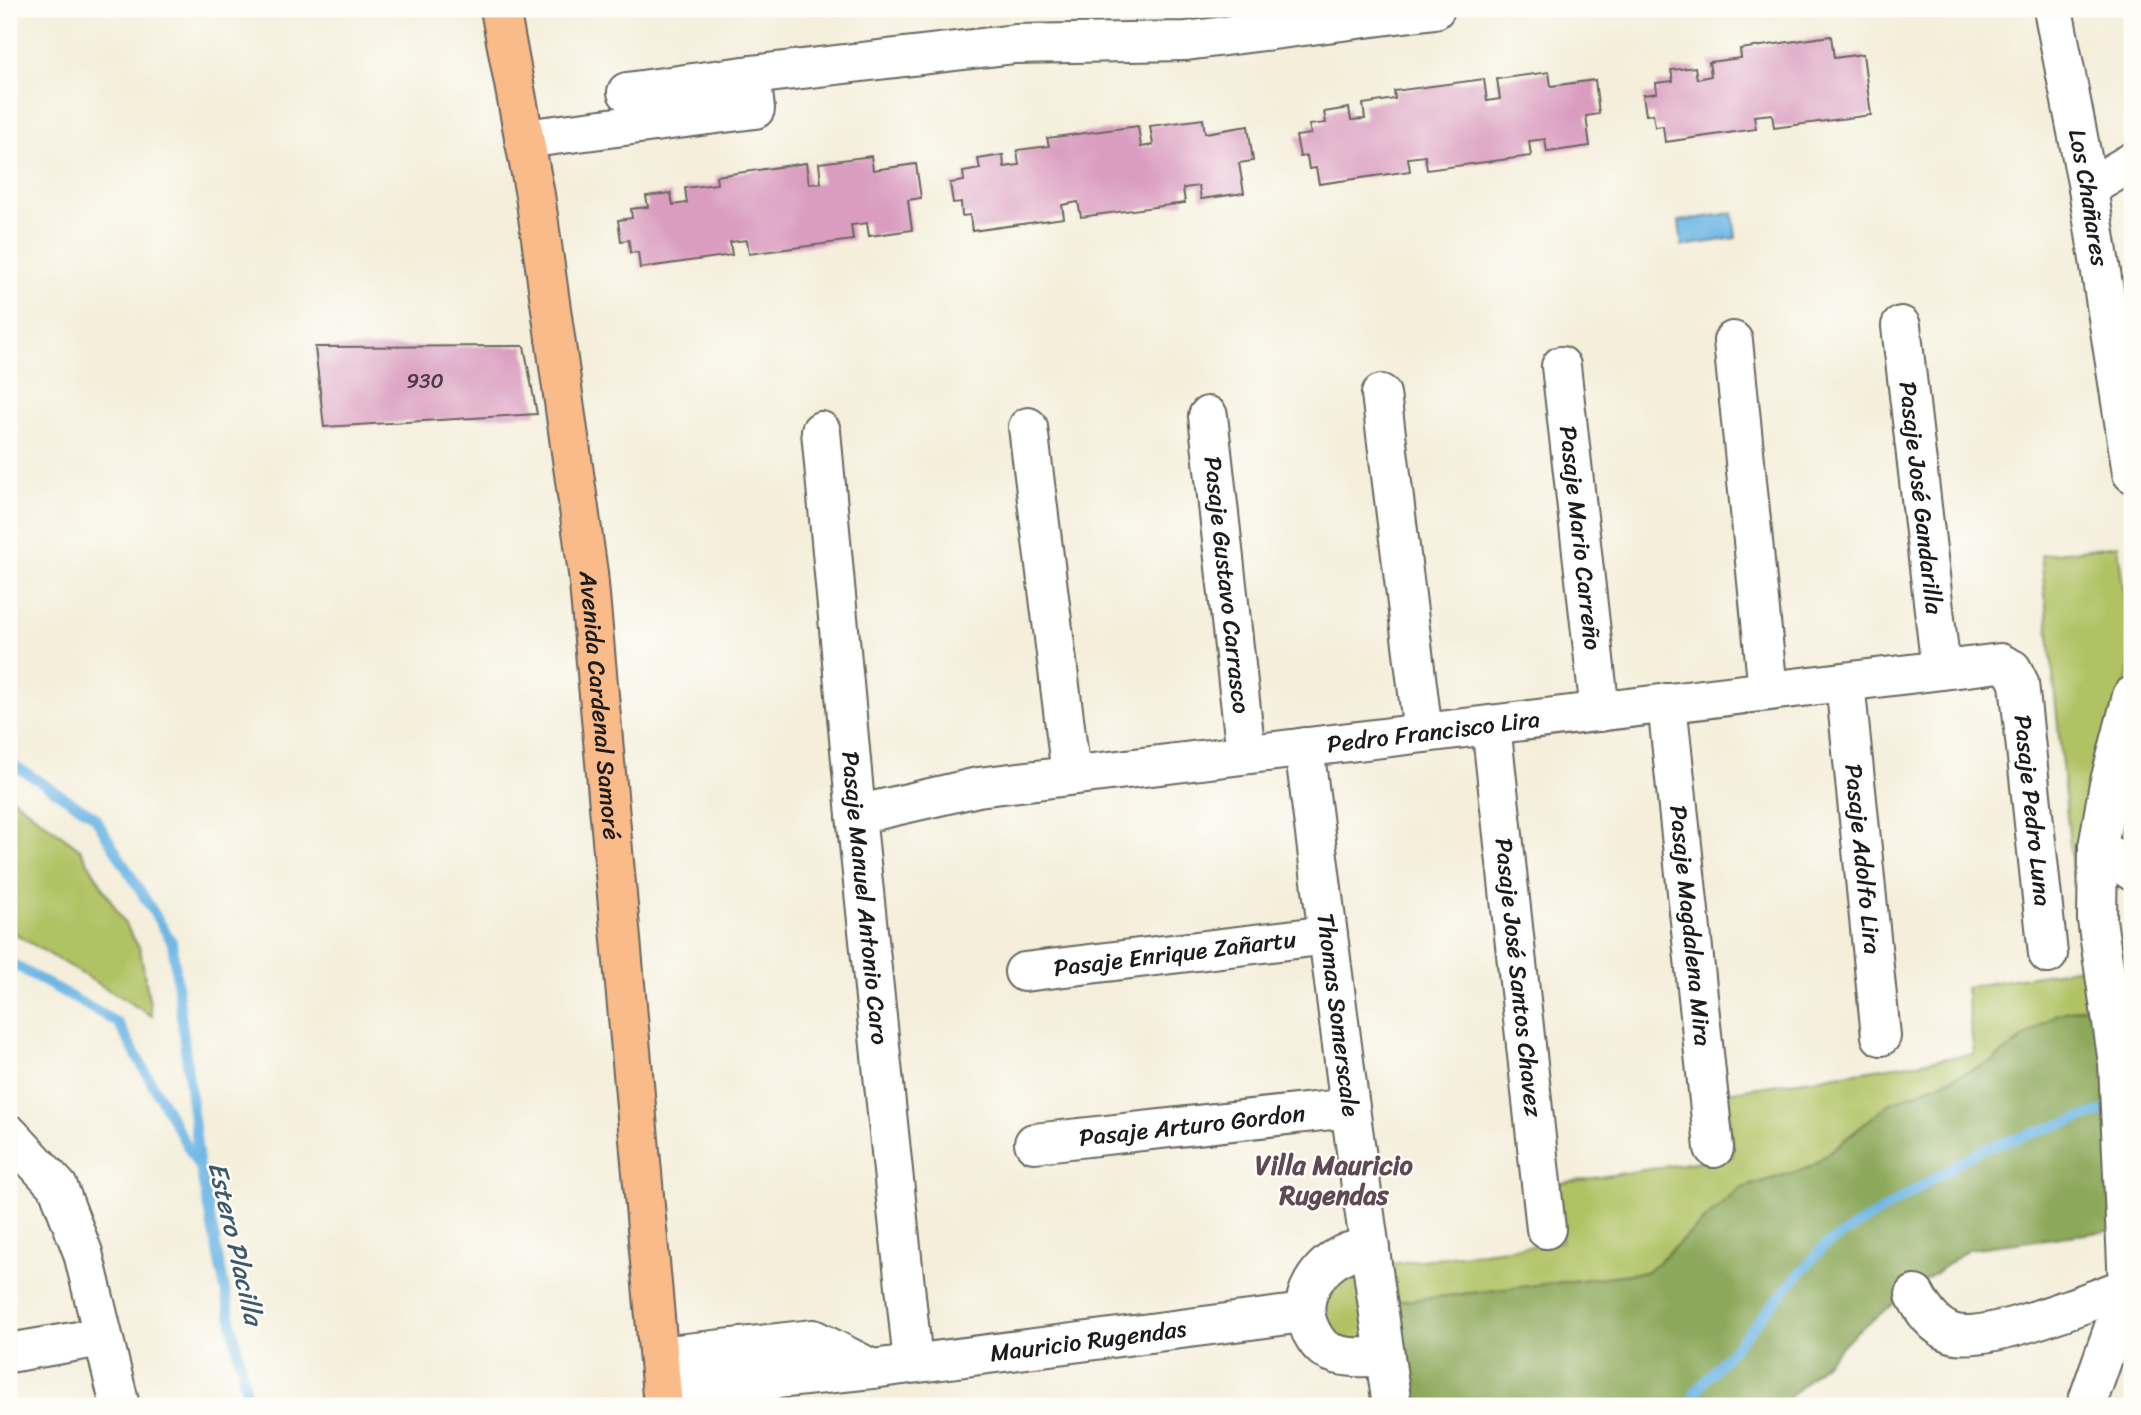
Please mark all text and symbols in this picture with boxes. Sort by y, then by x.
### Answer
street label: Los Chañares [2056,125,2121,270]
house number: 930 [406,362,444,400]
street label: Pasaje José Gandarilla [1887,379,1955,618]
street label: Pasaje Mario Carreño [1547,423,1614,652]
street label: Pasaje Gustavo Carrasco [1192,454,1262,716]
street label: Avenida Cardenal Samoré [567,568,633,842]
street label: Pedro Francisco Lira [1325,698,1542,765]
street label: Pasaje Pedro Luna [2002,713,2064,908]
street label: Pasaje Manuel Antonio Caro [829,749,901,1047]
street label: Pasaje Adolfo Lira [1832,762,1894,956]
street label: Pasaje Magdalena Mira [1657,803,1724,1048]
street label: Pasaje José Santos Chavez [1482,836,1555,1120]
street label: Thomas Somerscale [1304,911,1372,1120]
street label: Pasaje Enrique Zañartu [1051,918,1299,989]
street label: Pasaje Arturo Gordon [1077,1092,1307,1159]
district label: Villa Mauricio Rugendas [1255,1142,1414,1218]
water label: Estero Placilla [195,1157,278,1332]
street label: Mauricio Rugendas [987,1307,1189,1375]

